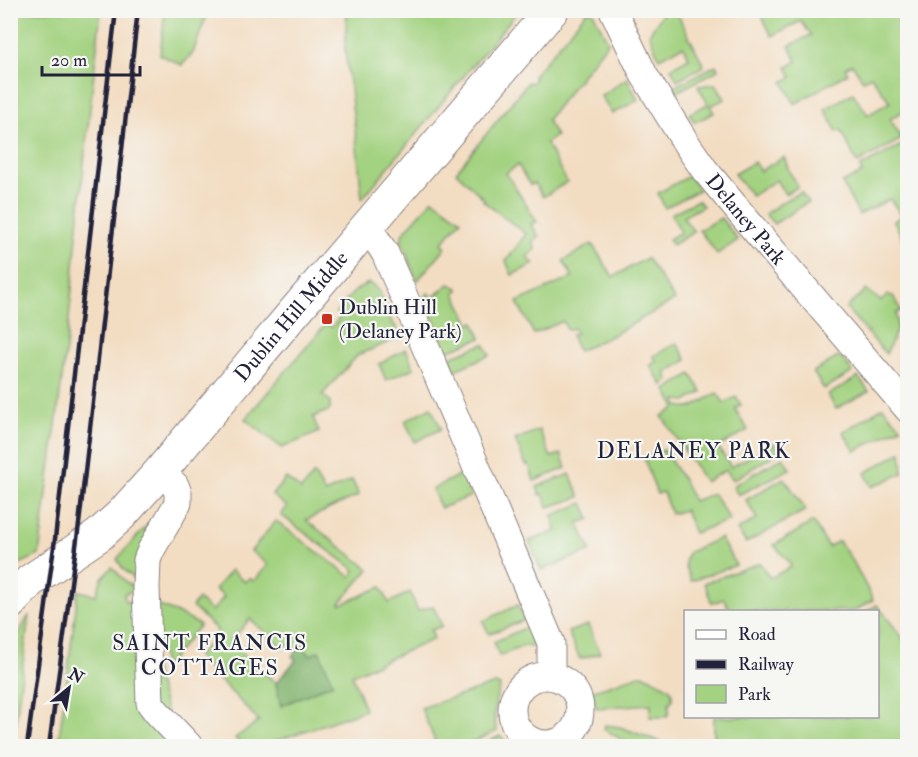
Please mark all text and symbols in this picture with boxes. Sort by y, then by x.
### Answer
scale bar [42,39,140,77]
text: 20 m [51,49,87,72]
street label: Delaney Park [699,168,792,271]
street label: Dublin Hill Middle [228,245,354,387]
place label: Dublin Hill (Delaney Park) [339,294,462,345]
marker: Dublin Hill (Delaney Park) [320,312,334,326]
district label: DELANEY PARK [597,437,791,465]
legend [684,610,879,718]
text: Road [738,623,776,646]
district label: SAINT FRANCIS COTTAGES [112,629,308,682]
text: Railway [738,653,795,676]
north arrow [39,658,99,718]
text: N [64,663,88,688]
text: Park [738,683,771,706]

